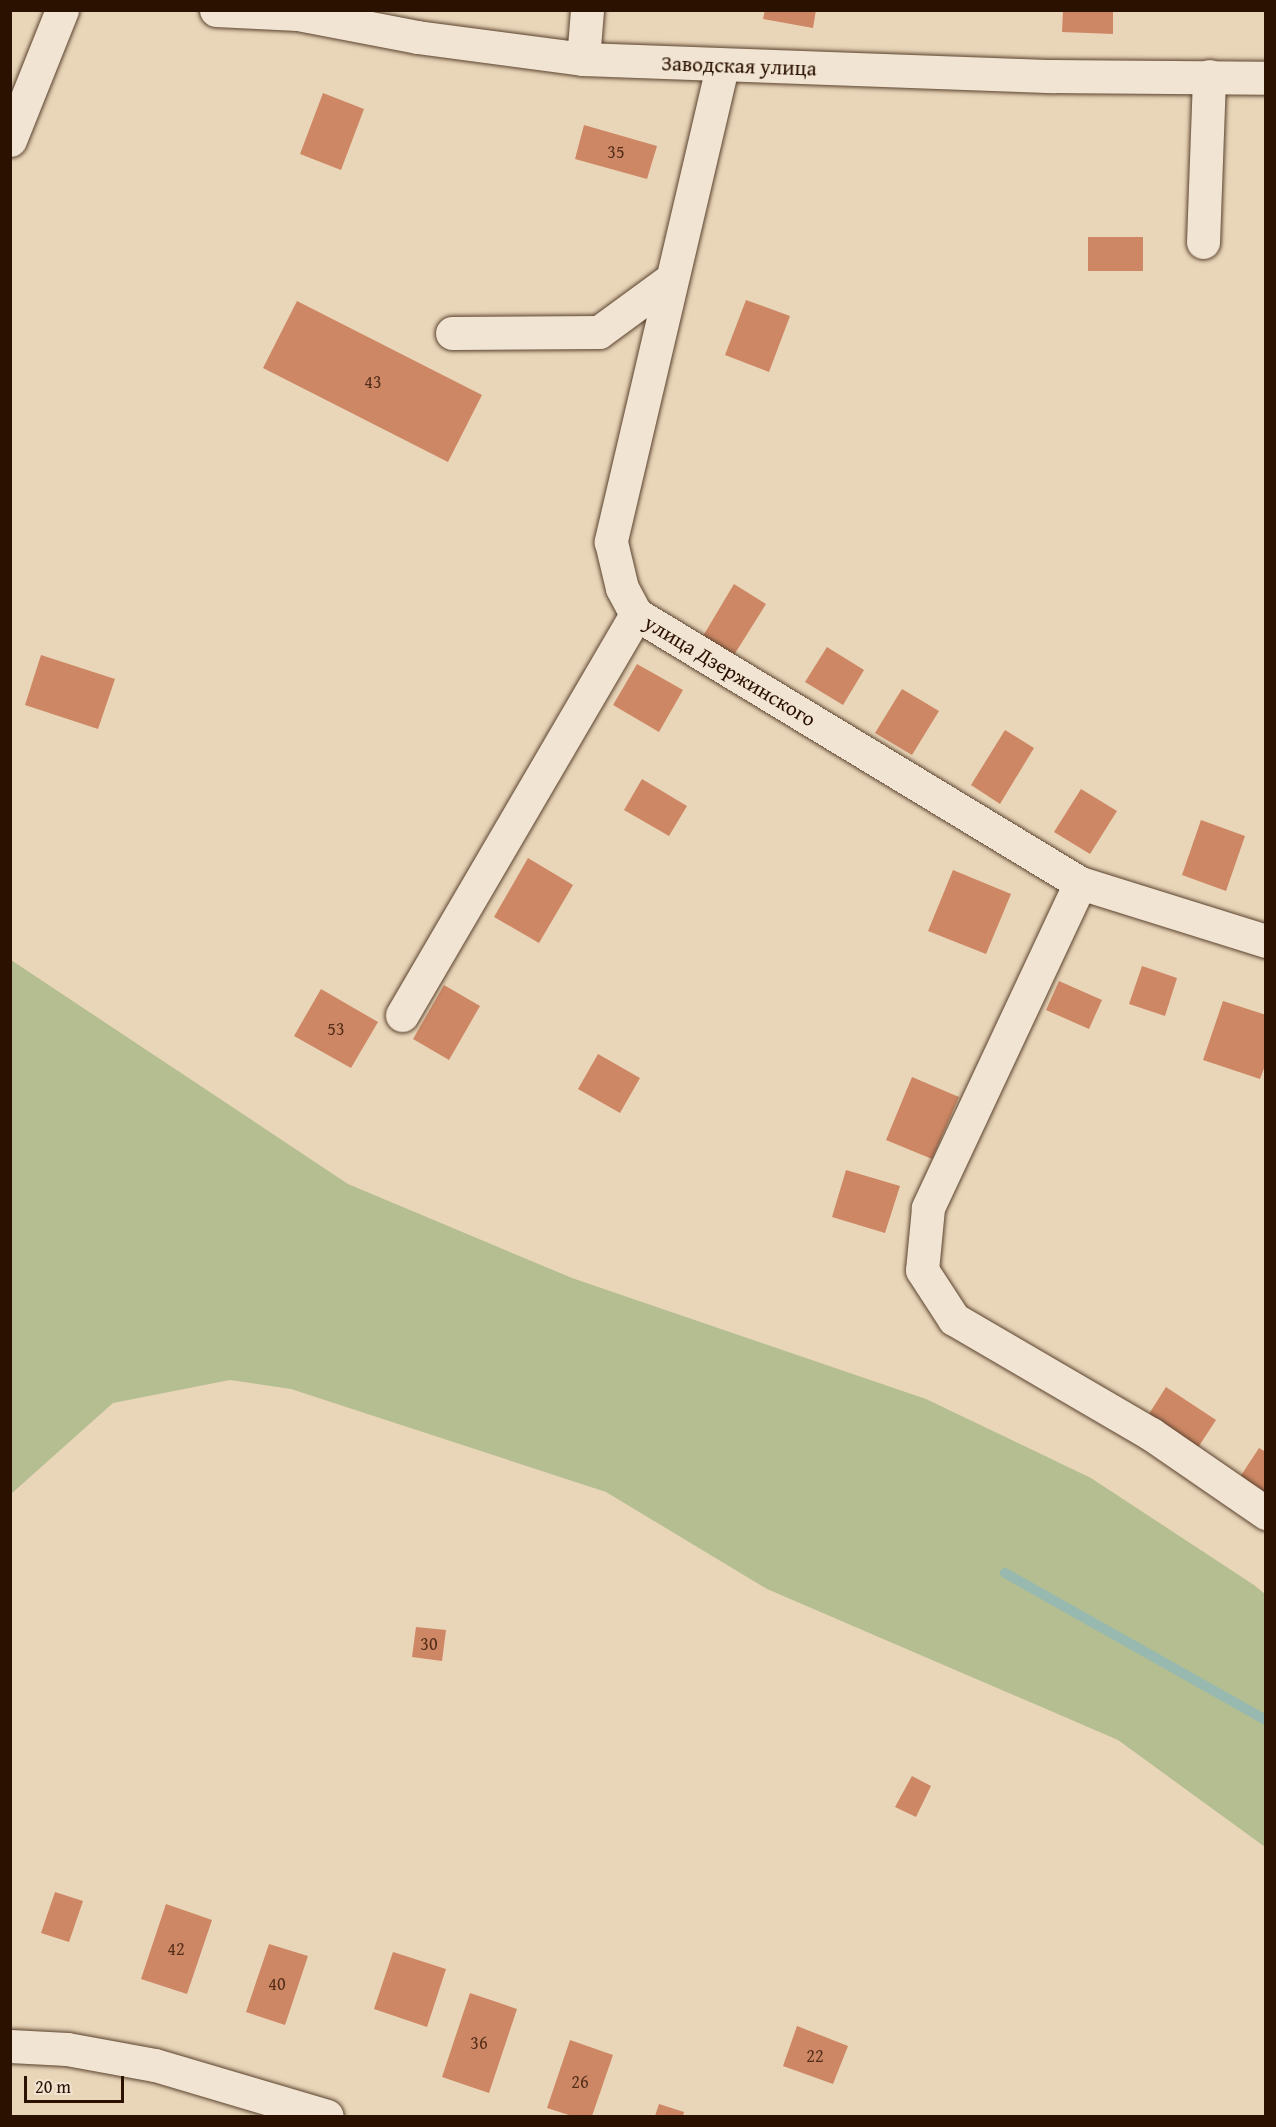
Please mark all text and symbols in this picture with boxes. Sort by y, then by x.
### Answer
street label: Заводская улица [661,51,817,81]
house number: 35 [607,141,625,163]
house number: 43 [364,371,382,393]
street label: улица Дзержинского [640,610,820,732]
house number: 53 [327,1018,345,1040]
house number: 30 [420,1633,438,1655]
house number: 42 [167,1938,185,1960]
house number: 40 [268,1973,286,1995]
house number: 36 [470,2032,488,2054]
house number: 22 [806,2045,824,2067]
scale bar [27,2064,128,2102]
house number: 26 [571,2071,589,2093]
text: 20 m [35,2073,71,2100]

